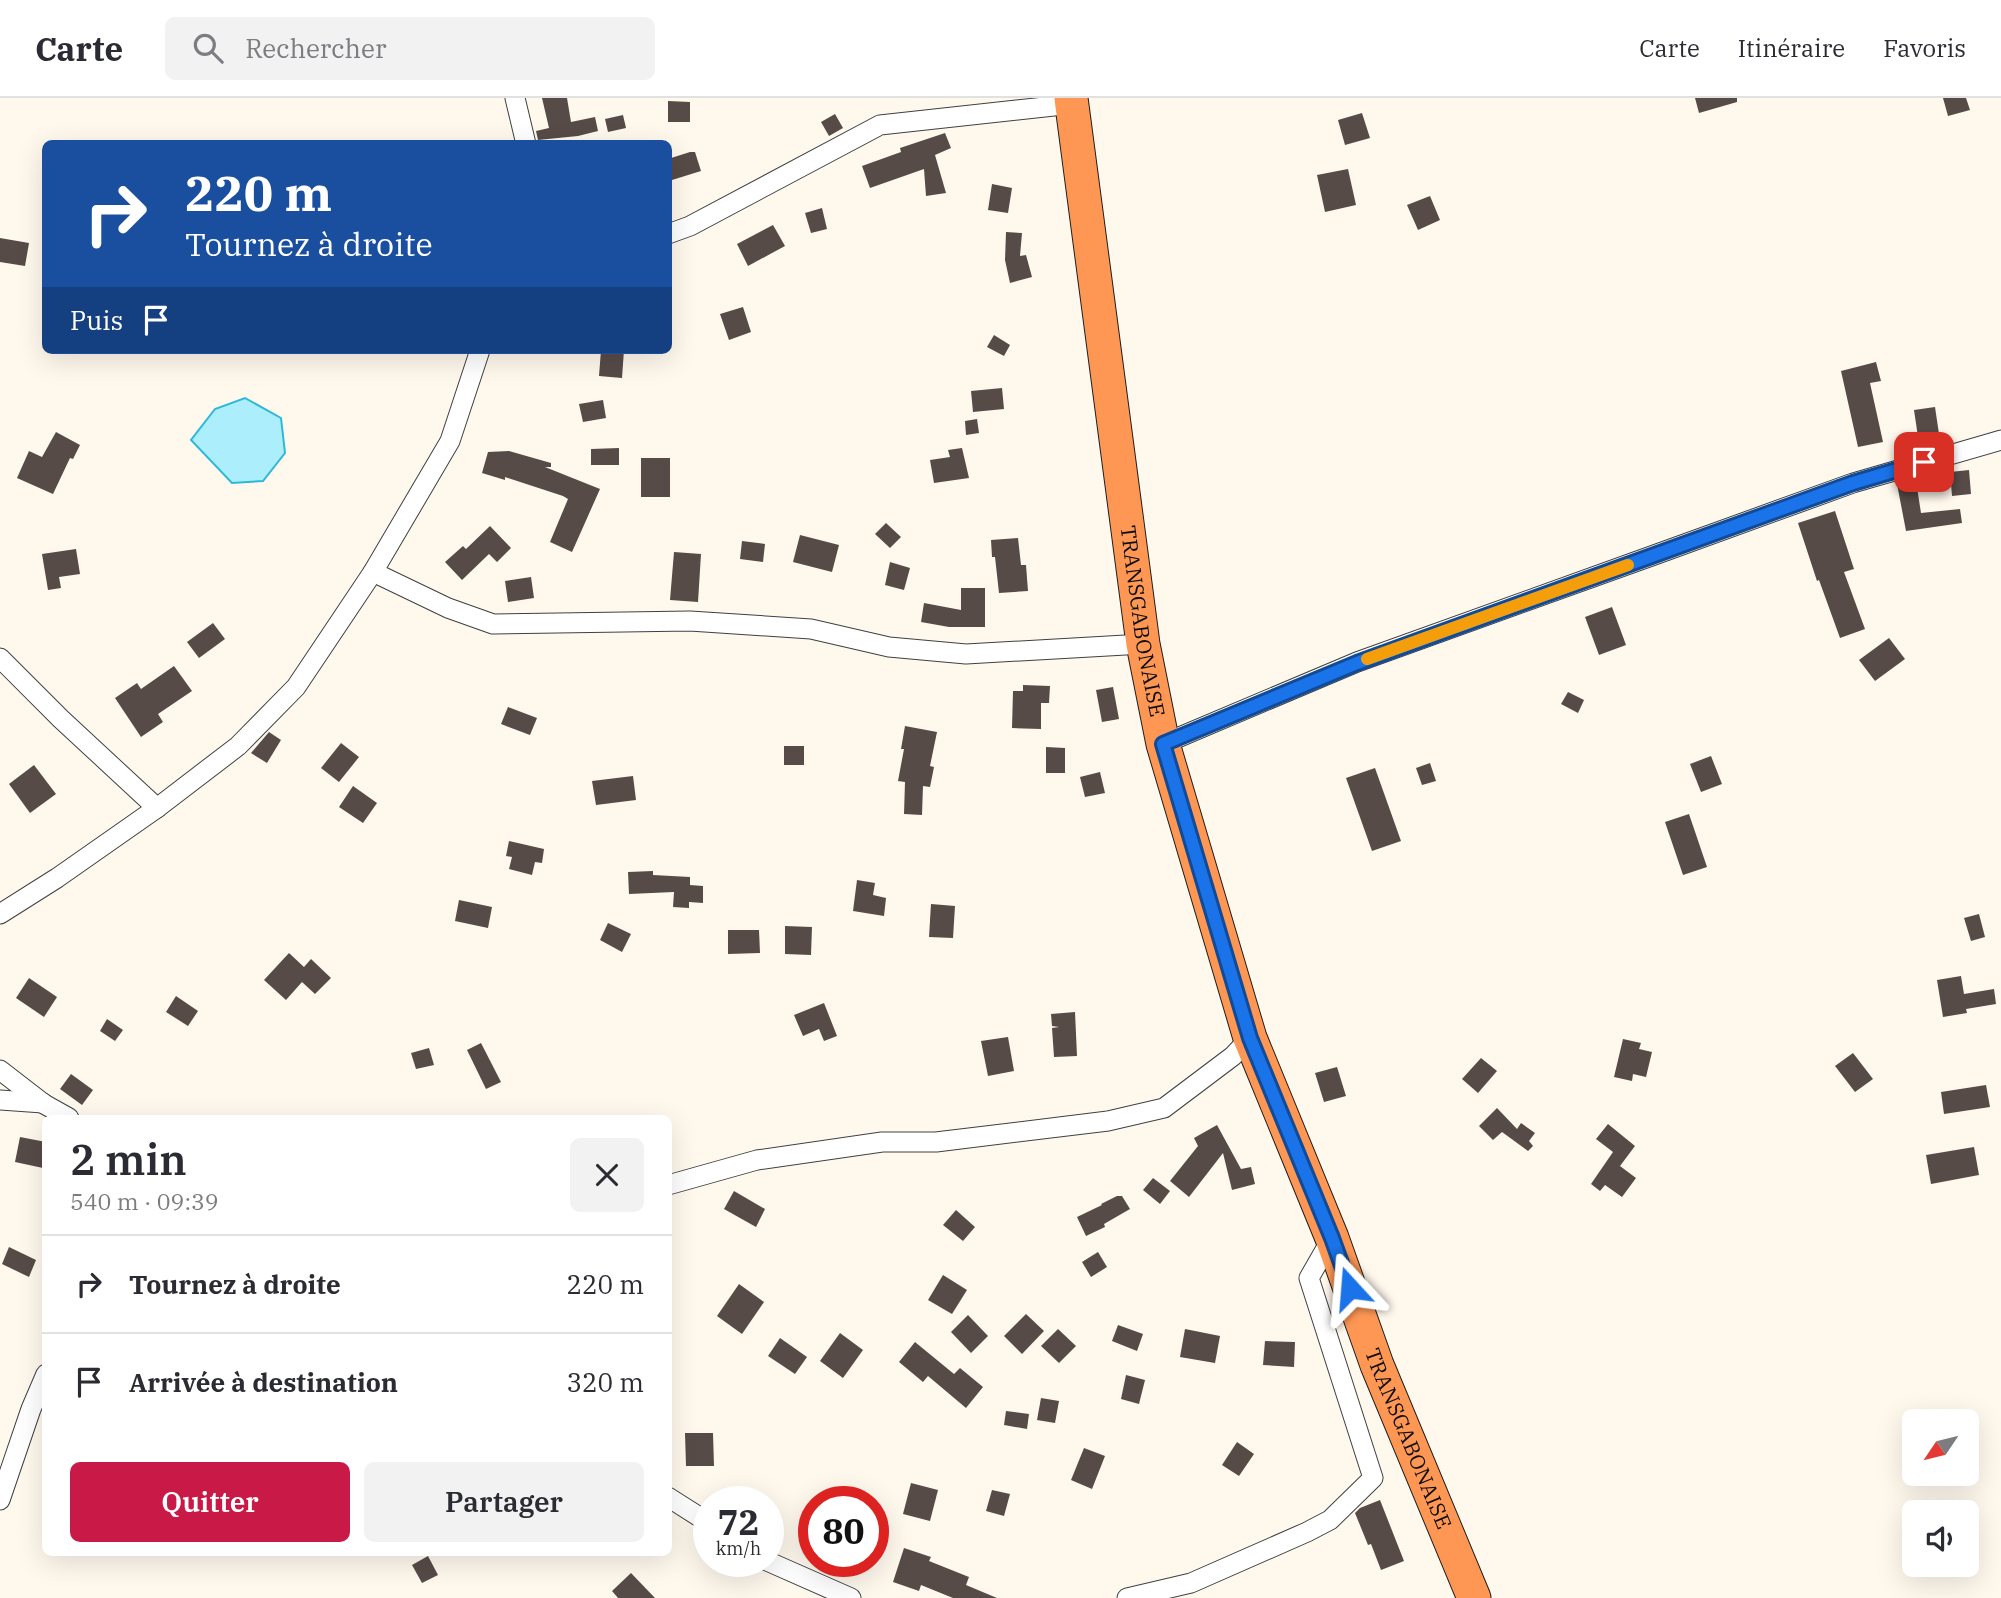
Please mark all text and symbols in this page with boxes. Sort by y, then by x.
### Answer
search box [165,17,655,80]
text: Carte [35,27,123,70]
icon: search [189,29,227,67]
text: Rechercher [245,31,386,65]
text: Carte [1639,32,1700,64]
text: Itinéraire [1738,32,1845,64]
text: Favoris [1883,32,1966,64]
text: 220 m [185,161,332,224]
icon: right [70,168,161,259]
text: Tournez à droite [185,223,433,265]
icon: arrive [137,301,175,339]
text: Puis [70,303,123,337]
pin [1894,432,1954,492]
icon: arrive [1905,443,1943,481]
street label: TRANSGABONAISE [1115,524,1172,719]
text: 2 min [70,1132,187,1187]
button: close [570,1138,644,1212]
text: 540 m · 09:39 [70,1186,219,1216]
position arrow [1313,1251,1387,1325]
icon: right [70,1265,108,1303]
text: Tournez à droite [129,1267,341,1301]
text: 220 m [566,1267,644,1301]
street label: TRANSGABONAISE [1359,1344,1459,1533]
icon: arrive [70,1363,108,1401]
text: Arrivée à destination [129,1365,398,1399]
text: 320 m [566,1365,644,1399]
north arrow [1902,1409,1979,1486]
map controls [1902,1409,1979,1577]
button: Quitter [70,1462,350,1542]
button: Partager [364,1462,644,1542]
speed limit sign: 80 [798,1486,889,1577]
text: 72 [717,1499,760,1545]
button: sound [1902,1500,1979,1577]
text: km/h [716,1537,761,1560]

